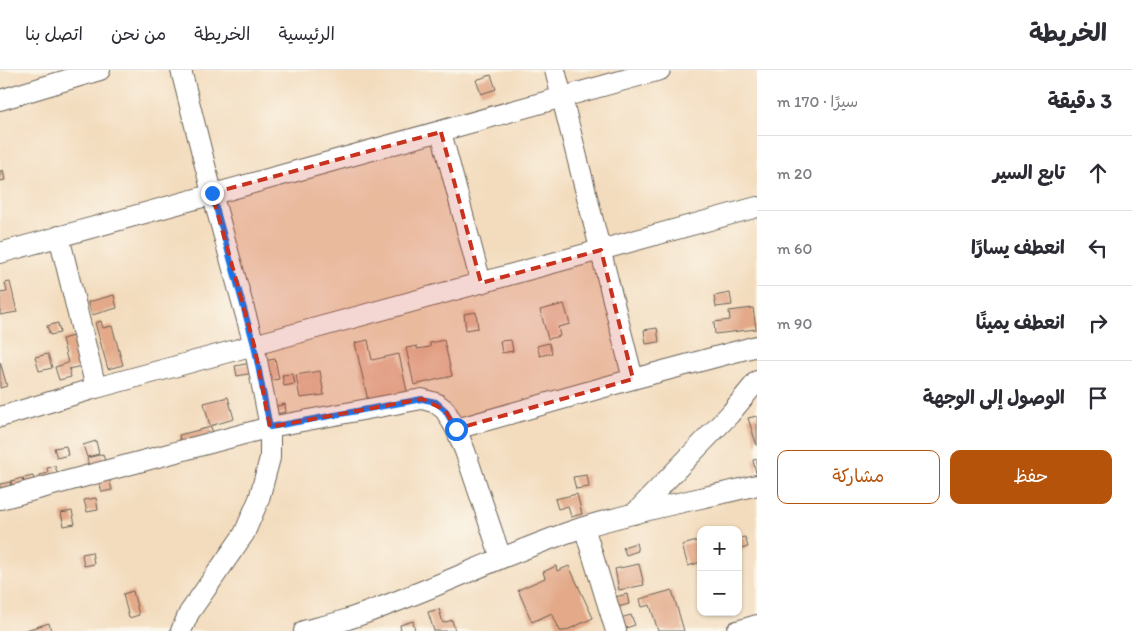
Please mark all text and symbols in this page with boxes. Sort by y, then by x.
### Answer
text: الخريطة [1029,18,1107,47]
text: اتصل بنا [25,23,83,45]
text: من نحن [111,23,166,45]
text: الخريطة [194,23,251,45]
text: الرئيسية [279,23,335,45]
text: 3 دقيقة [1047,88,1112,113]
text: سيرًا · 170 m [777,92,858,111]
icon: ahead [1084,159,1112,187]
text: تابع السير [993,161,1065,184]
text: 20 m [777,164,812,183]
route end [201,182,224,205]
icon: left [1084,234,1112,262]
text: انعطف يسارًا [971,236,1065,259]
text: 60 m [777,239,812,258]
icon: right [1084,309,1112,337]
text: انعطف يمينًا [976,311,1065,334]
text: 90 m [777,314,812,333]
icon: arrive [1084,384,1112,412]
text: الوصول إلى الوجهة [923,386,1065,409]
route start [445,418,468,441]
button: مشاركة [777,450,940,504]
button: حفظ [950,450,1112,504]
map controls [697,526,742,616]
button: + [697,526,742,571]
button: − [697,571,742,616]

